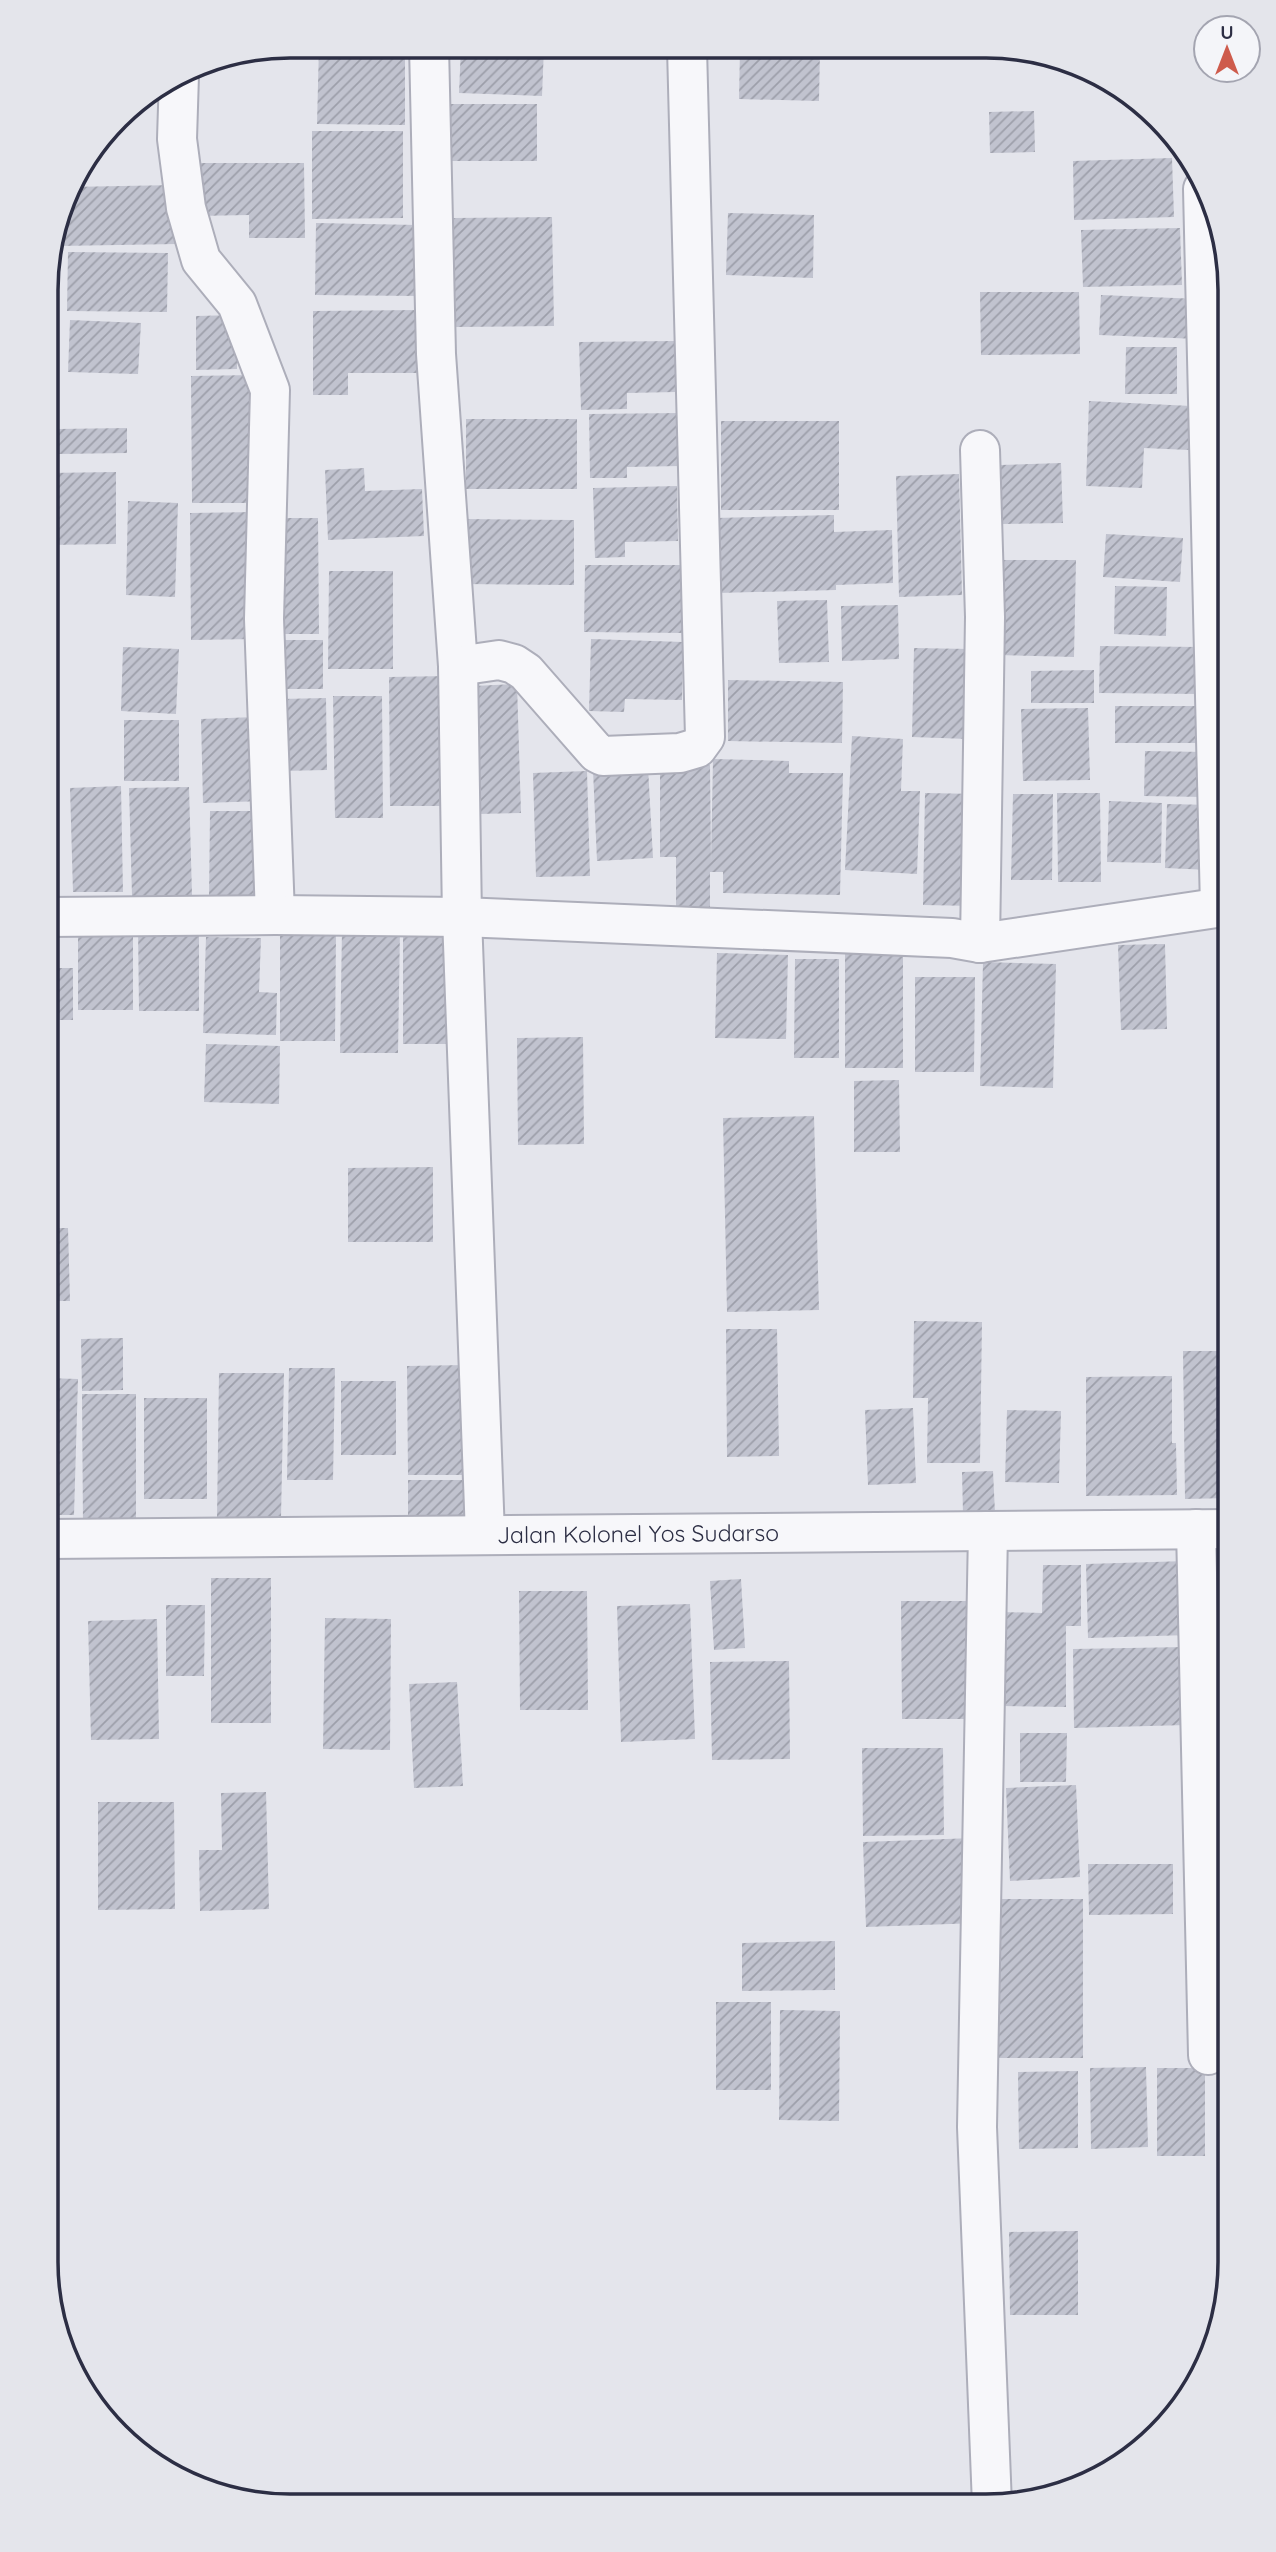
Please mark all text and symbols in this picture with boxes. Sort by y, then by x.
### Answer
north arrow [1192,14,1262,84]
text: U [1220,20,1234,44]
street label: Jalan Kolonel Yos Sudarso [497,1518,779,1549]

